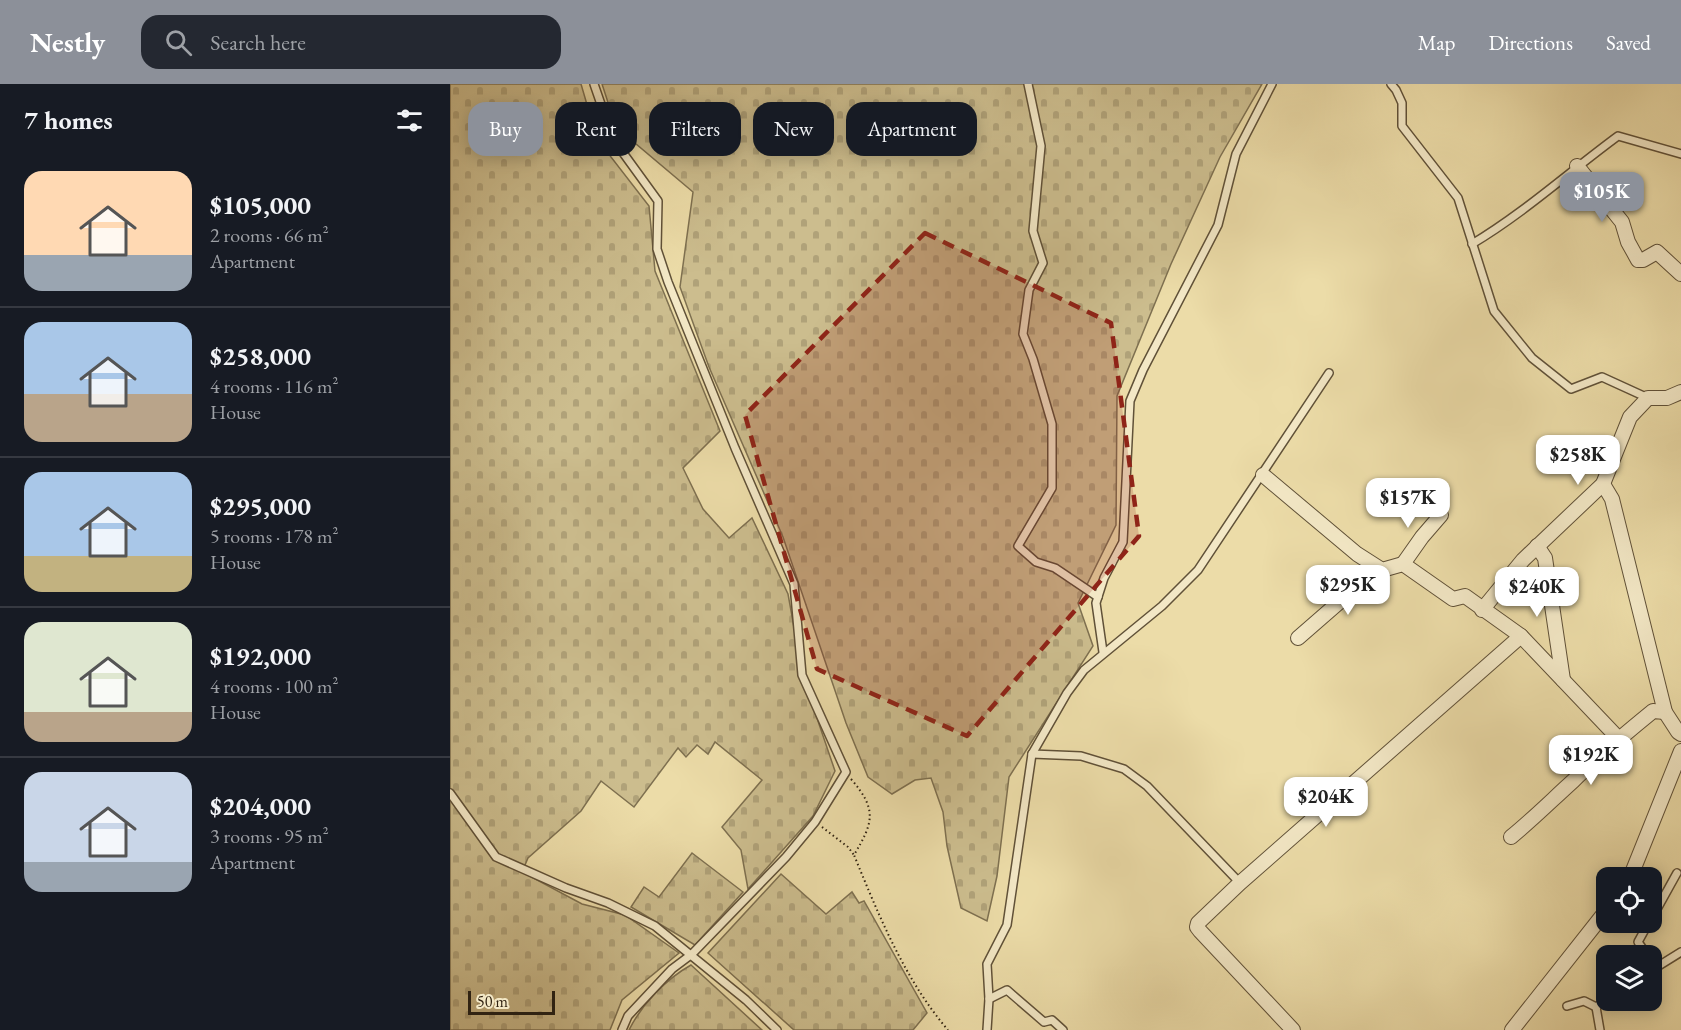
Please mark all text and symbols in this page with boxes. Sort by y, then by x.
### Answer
search box [141,15,561,69]
text: Nestly [30,24,105,60]
icon: search [162,26,195,59]
text: Search here [210,28,306,57]
text: Map [1418,29,1455,56]
text: Directions [1488,29,1573,56]
text: Saved [1606,29,1651,56]
chip: Buy [468,102,543,156]
chip: Rent [555,102,637,156]
chip: Filters [649,102,741,156]
chip: New [753,102,834,156]
chip: Apartment [846,102,977,156]
text: 7 homes [24,103,113,137]
icon: filters [393,104,426,137]
pin: $105K [1560,172,1644,223]
text: $105K [1574,178,1630,204]
text: $105,000 [210,188,311,222]
icon: home [72,195,144,267]
text: 2 rooms · 66 m² [210,222,329,248]
text: Apartment [210,248,295,274]
text: $258,000 [210,339,311,373]
icon: home [72,346,144,418]
text: 4 rooms · 116 m² [210,373,338,399]
text: House [210,399,261,425]
pin: $258K [1536,435,1620,486]
text: $258K [1550,441,1606,467]
pin: $157K [1366,478,1450,529]
text: $157K [1380,484,1436,510]
text: $295,000 [210,489,311,523]
icon: home [72,496,144,568]
text: 5 rooms · 178 m² [210,523,338,549]
text: House [210,549,261,575]
pin: $295K [1306,565,1390,616]
pin: $240K [1495,567,1579,618]
text: $295K [1320,571,1376,597]
text: $240K [1509,573,1565,599]
text: $192,000 [210,639,311,673]
icon: home [72,646,144,718]
text: 4 rooms · 100 m² [210,673,338,699]
text: House [210,699,261,725]
pin: $192K [1549,735,1633,786]
text: $192K [1563,741,1619,767]
pin: $204K [1284,777,1368,828]
text: $204K [1298,783,1354,809]
text: $204,000 [210,789,311,823]
icon: home [72,796,144,868]
text: 3 rooms · 95 m² [210,823,329,849]
text: Apartment [210,849,295,875]
map controls [1596,867,1662,1011]
button: locate [1596,867,1662,933]
button: layers [1596,945,1662,1011]
scale bar [468,988,555,1016]
text: 50 m [477,991,508,1012]

